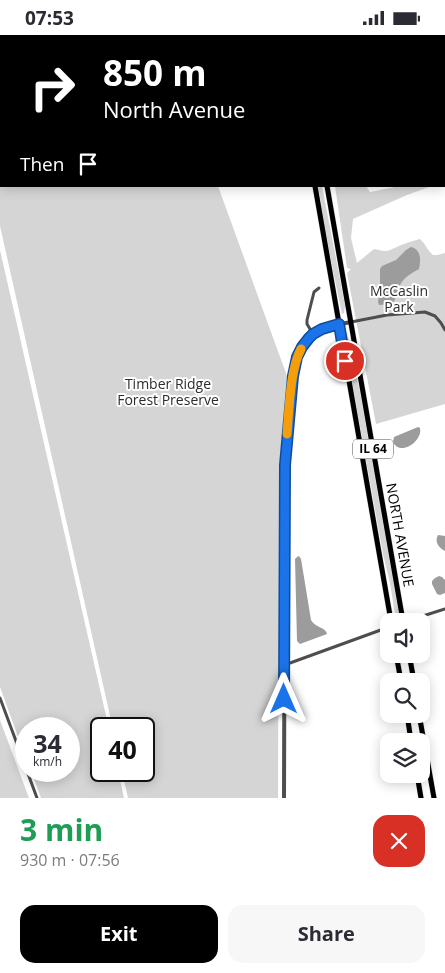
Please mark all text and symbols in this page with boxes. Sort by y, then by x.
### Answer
text: 07:53 [25,5,74,31]
text: 850 m [103,49,207,96]
icon: right [20,55,85,120]
text: North Avenue [103,94,245,124]
icon: arrive [74,150,102,178]
text: Then [20,151,64,177]
park label: McCaslin Park [370,281,428,316]
pin [324,340,366,382]
icon: arrive [331,347,359,375]
park label: Timber Ridge Forest Preserve [117,374,219,409]
road number: IL 64 [353,439,393,459]
street label: NORTH AVENUE [382,481,419,588]
map controls [380,613,430,783]
button: sound [380,613,430,663]
position arrow [257,672,309,724]
button: search [380,673,430,723]
speed limit sign: 40 [90,717,155,782]
text: 34 [33,726,62,760]
button: layers [380,733,430,783]
text: km/h [33,753,62,770]
text: 3 min [20,809,103,850]
button: close [373,815,425,867]
text: 930 m · 07:56 [20,849,120,871]
button: Exit [20,905,218,963]
button: Share [228,905,425,963]

